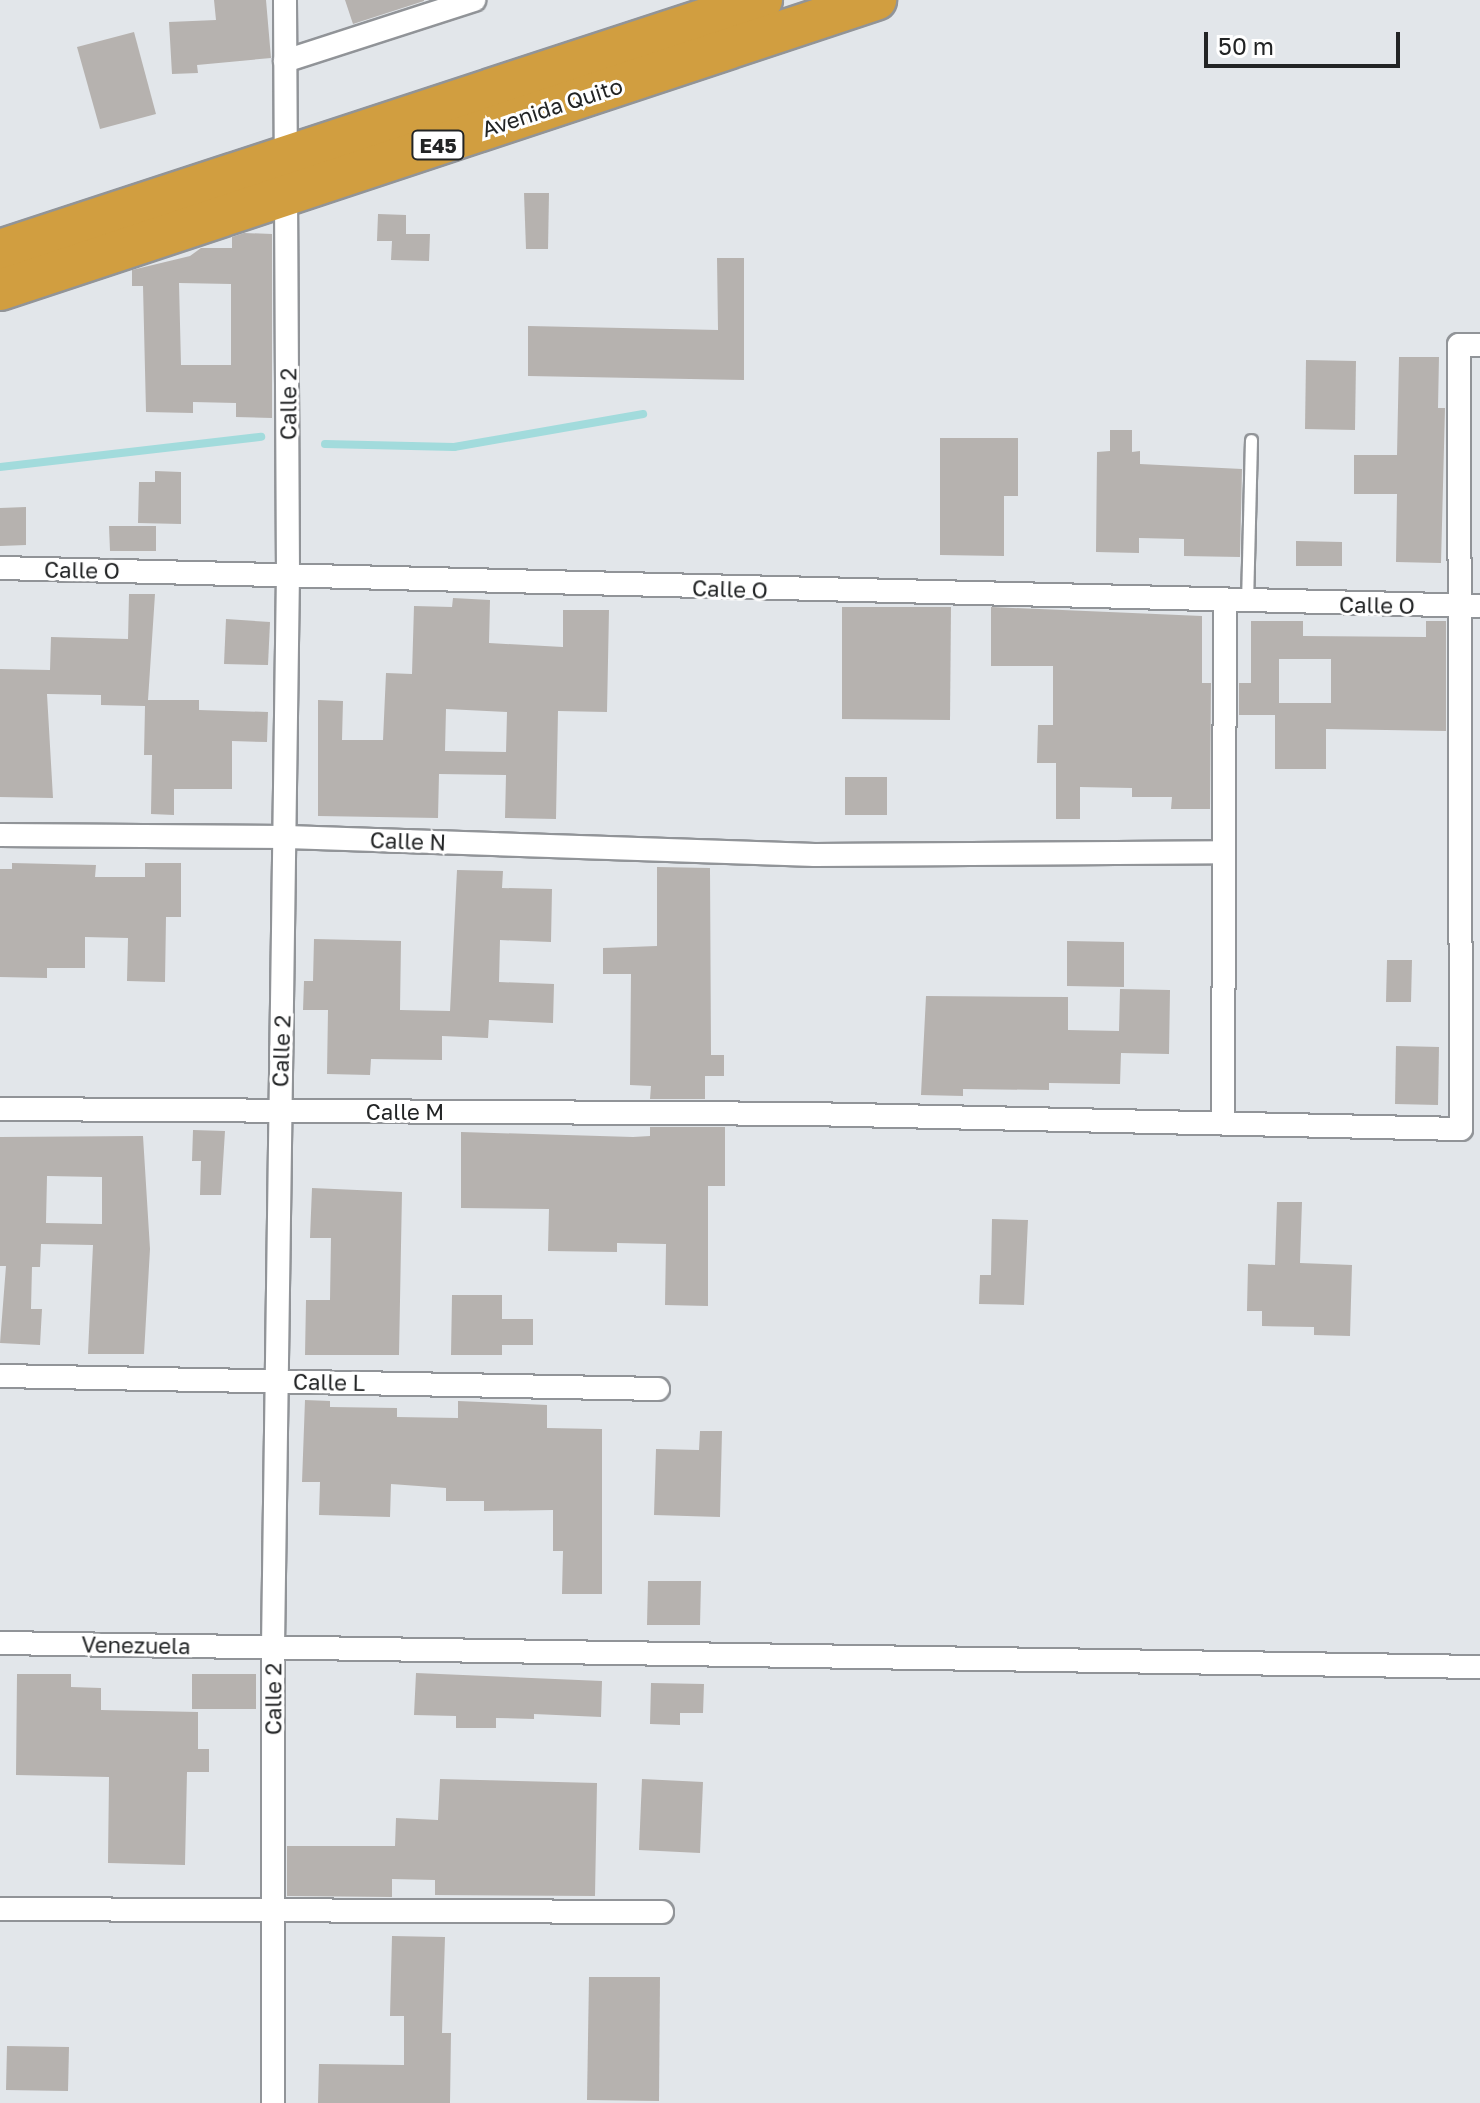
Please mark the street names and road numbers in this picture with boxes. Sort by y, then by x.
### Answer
street label: Avenida Quito [478,72,626,142]
road number: E45 [410,129,466,161]
street label: Calle 2 [275,368,301,440]
street label: Calle O [44,556,120,584]
street label: Calle O [692,574,768,604]
street label: Calle O [1339,591,1415,619]
street label: Calle N [369,826,447,856]
street label: Calle 2 [267,1014,295,1088]
street label: Calle M [366,1099,444,1125]
street label: Calle L [293,1368,365,1396]
street label: Venezuela [81,1631,191,1659]
street label: Calle 2 [260,1663,286,1735]

